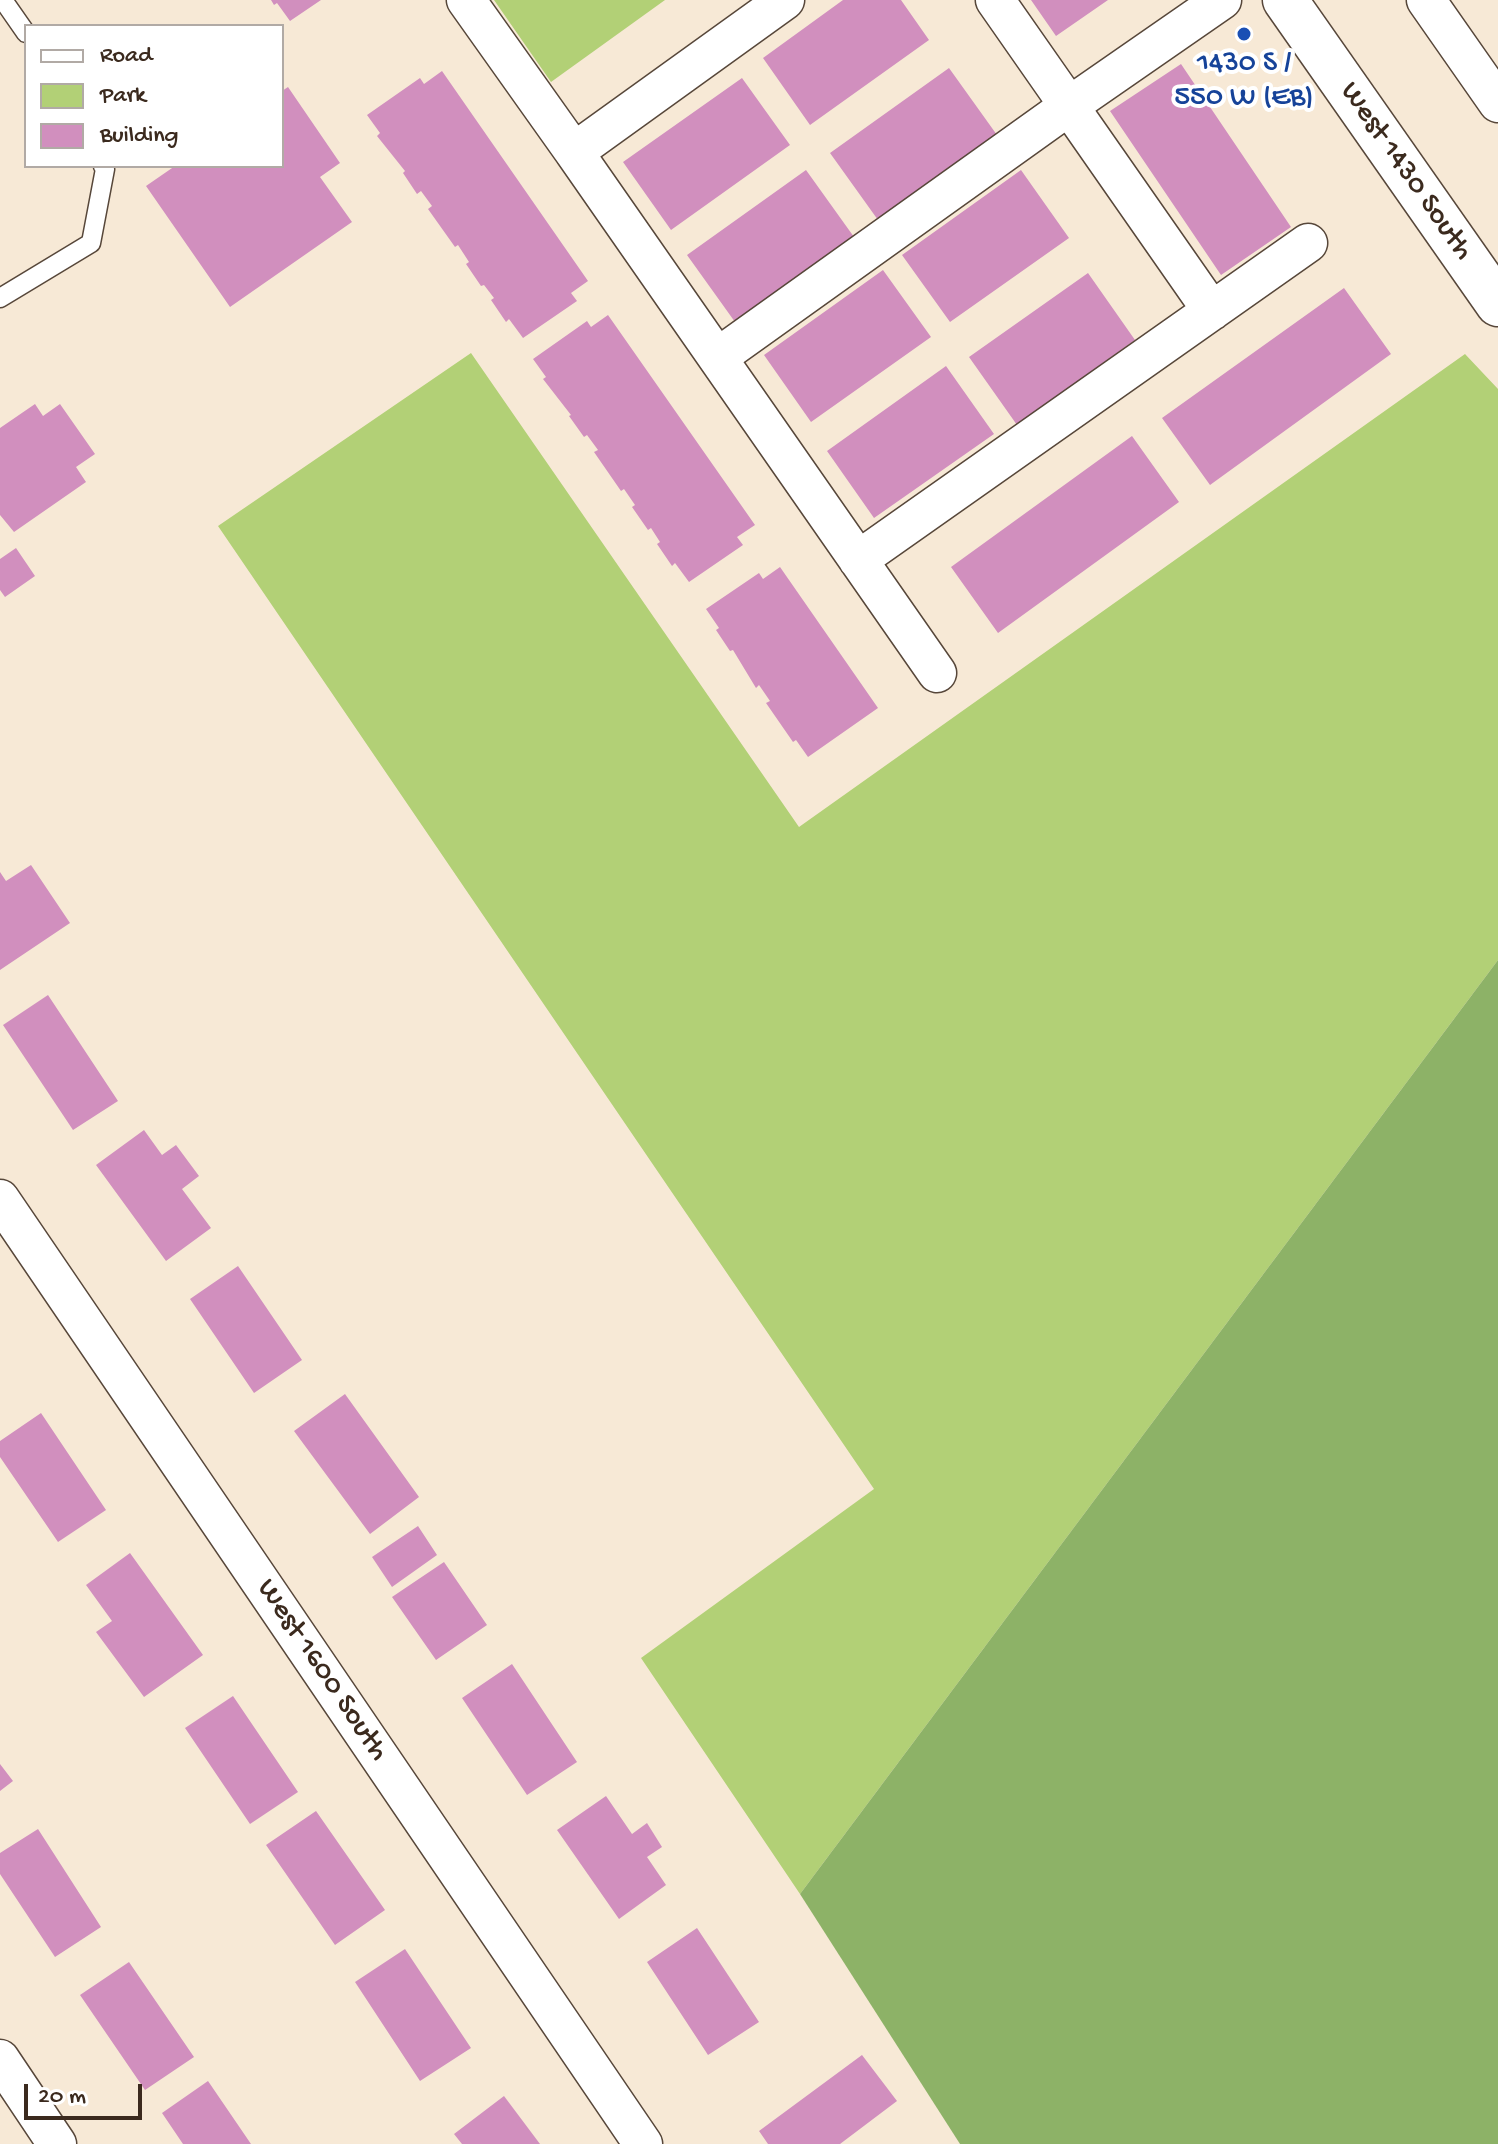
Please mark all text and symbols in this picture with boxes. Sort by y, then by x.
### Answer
legend [24,24,284,168]
marker: 1430 S / 550 W (EB) [1235,25,1253,43]
text: Road [100,42,152,71]
place label: 1430 S / 550 W (EB) [1174,47,1314,118]
street label: West 1430 South [1330,76,1480,268]
text: Park [100,82,146,111]
text: Building [100,122,178,151]
street label: West 1600 South [247,1573,395,1769]
scale bar [28,2068,146,2118]
text: 20 m [38,2083,86,2112]

